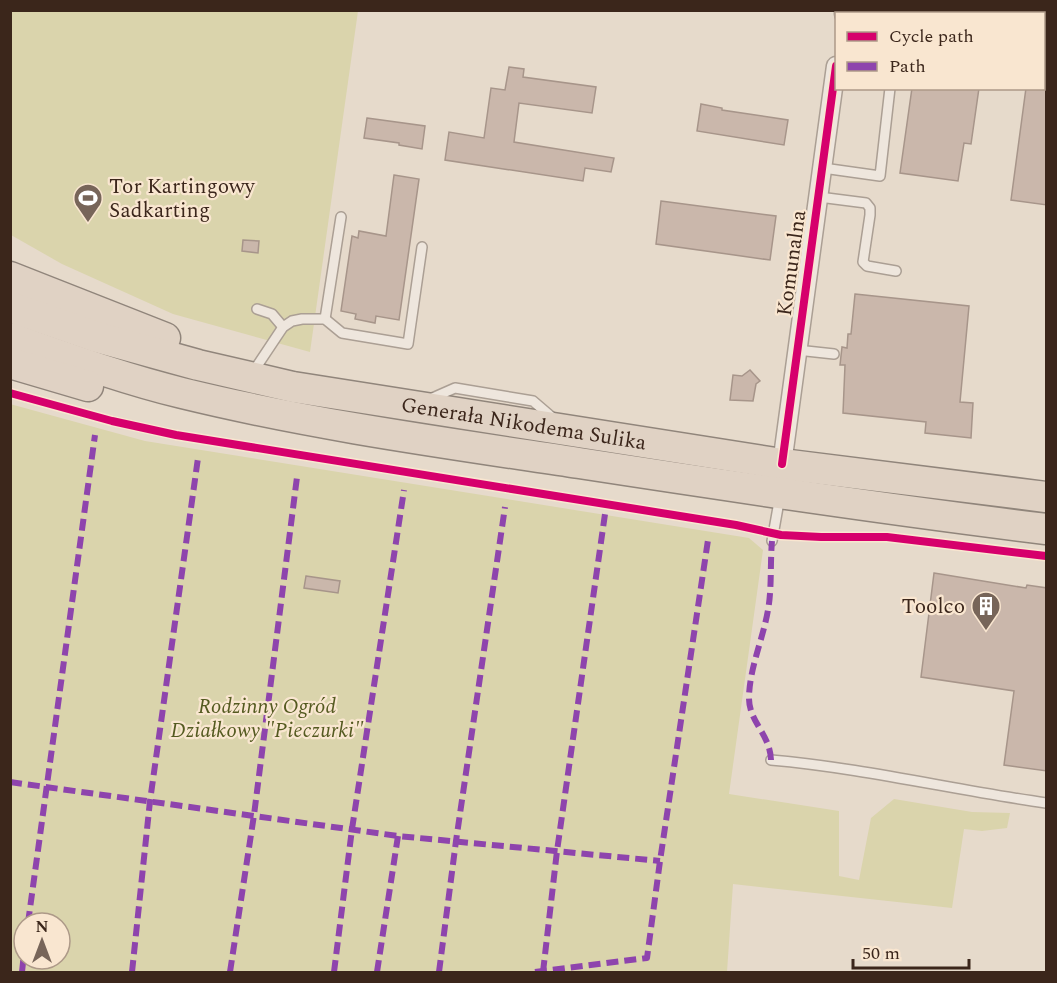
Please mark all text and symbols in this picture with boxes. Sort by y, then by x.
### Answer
legend [835,12,1045,90]
text: Cycle path [889,23,974,50]
text: Path [889,53,926,80]
place label: Tor Kartingowy Sadkarting [109,171,256,227]
sports icon: Tor Kartingowy Sadkarting [72,182,104,224]
street label: Komunalna [769,207,815,318]
street label: Generała Nikodema Sulika [399,389,649,460]
building icon: Toolco [970,590,1002,632]
place label: Toolco [902,591,965,623]
park label: Rodzinny Ogród Działkowy "Pieczurki" [170,691,364,747]
north arrow [12,911,72,971]
text: N [35,915,49,939]
scale bar [853,932,968,970]
text: 50 m [862,940,900,967]

